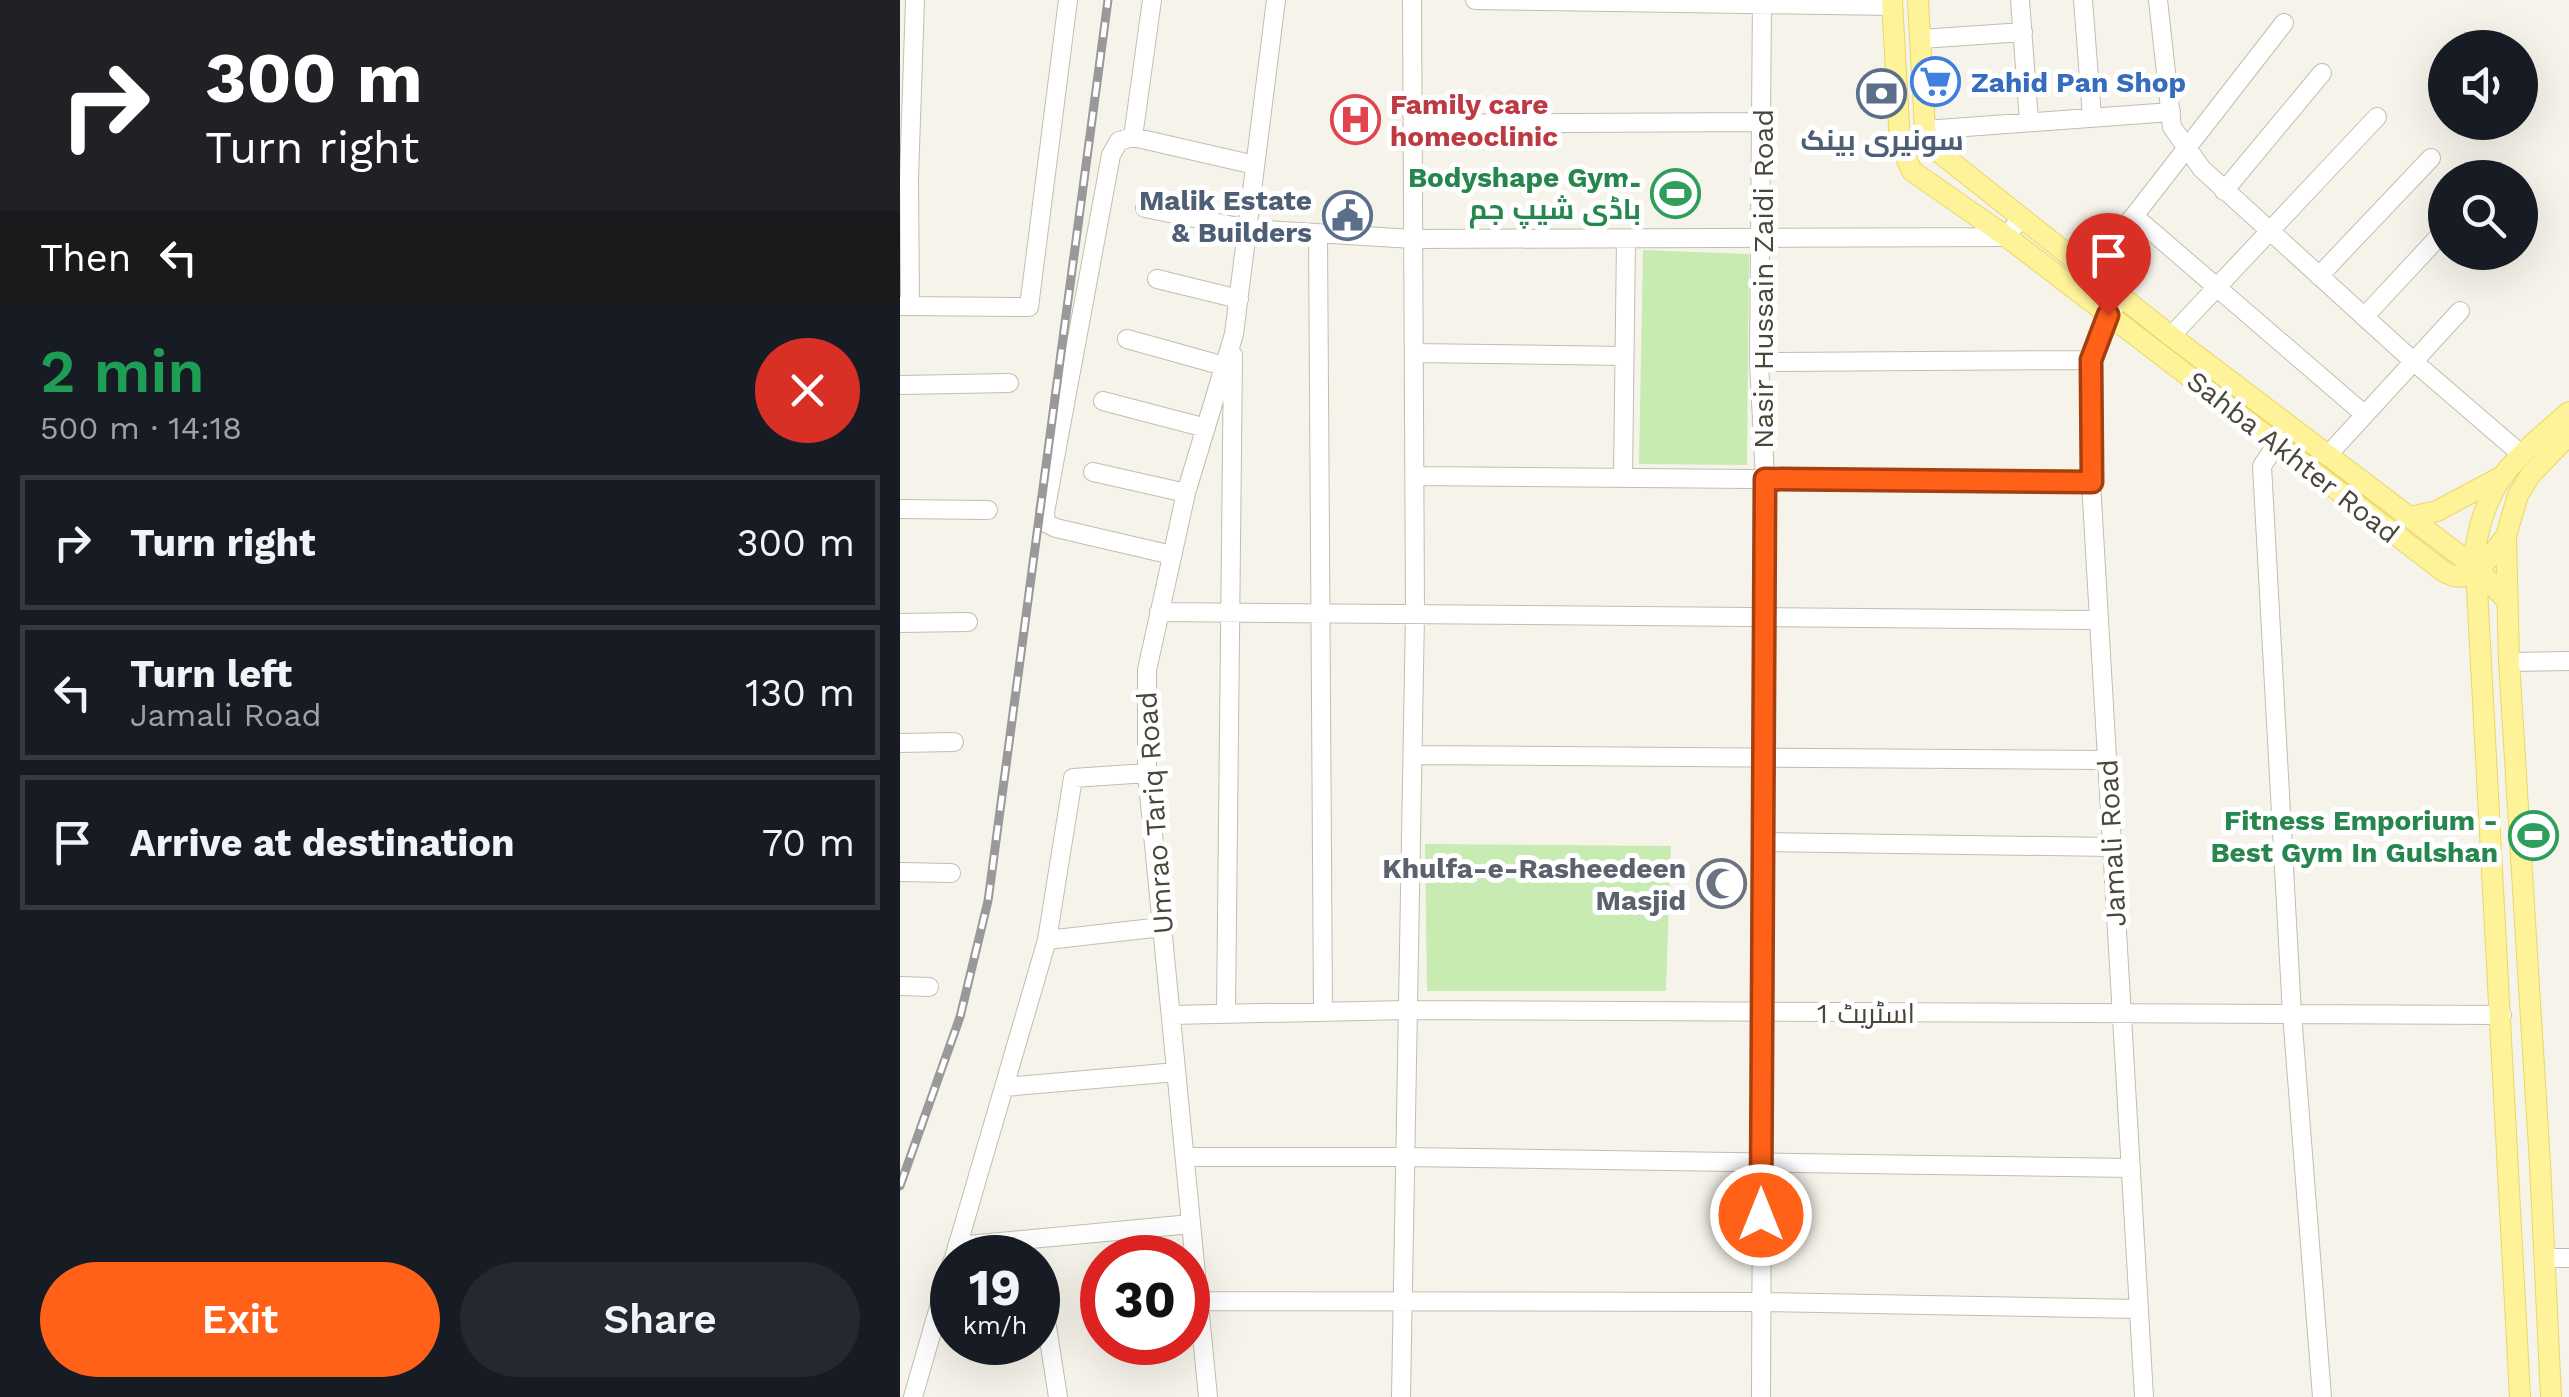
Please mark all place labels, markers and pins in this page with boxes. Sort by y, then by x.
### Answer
supermarket icon: Zahid Pan Shop [1910,56,1962,108]
place label: Zahid Pan Shop [1971,66,2186,99]
bank icon: سونیری بینک [1856,67,1908,119]
place label: Family care homeoclinic [1390,88,1558,153]
hospital icon: Family care homeoclinic [1329,94,1381,146]
place label: سونیری بینک [1800,124,1964,157]
place label: Bodyshape Gym۔ باڈی شیپ جم [1408,161,1641,229]
sports icon: Bodyshape Gym۔ باڈی شیپ جم [1650,167,1702,219]
place label: Malik Estate & Builders [1139,184,1312,249]
public building icon: Malik Estate & Builders [1321,190,1373,242]
pin [2066,213,2151,316]
place label: Fitness Emporium - Best Gym In Gulshan [2210,804,2498,869]
sports icon: Fitness Emporium - Best Gym In Gulshan [2507,810,2559,862]
place label: Khulfa-e-Rasheedeen Masjid [1382,852,1686,917]
mosque icon: Khulfa-e-Rasheedeen Masjid [1695,858,1747,910]

